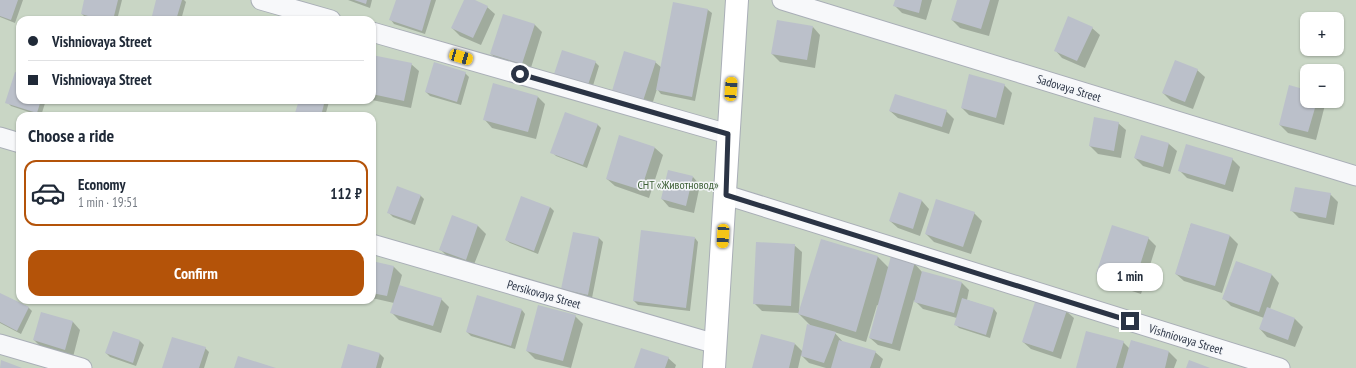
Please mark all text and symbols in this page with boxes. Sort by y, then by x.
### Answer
map controls [1300,12,1344,108]
button: + [1300,12,1344,56]
text: Vishniovaya Street [52,32,152,51]
car [448,48,474,66]
button: − [1300,64,1344,108]
route start [511,65,529,83]
text: Vishniovaya Street [52,70,152,89]
street label: Sadovaya Street [1035,71,1104,105]
car [724,77,738,101]
text: Choose a ride [28,124,114,147]
icon: car [30,175,66,211]
text: Economy [78,175,126,194]
park label: СНТ «Животновод» [637,177,719,192]
text: 112 ₽ [330,184,362,203]
text: 1 min · 19:51 [78,194,138,211]
car [716,224,730,248]
button: Confirm [28,250,364,296]
callout: 1 min [1097,263,1163,291]
text: 1 min [1117,268,1143,285]
street label: Persikovaya Street [506,276,583,312]
route end [1121,312,1139,330]
street label: Vishniovaya Street [1146,320,1225,358]

